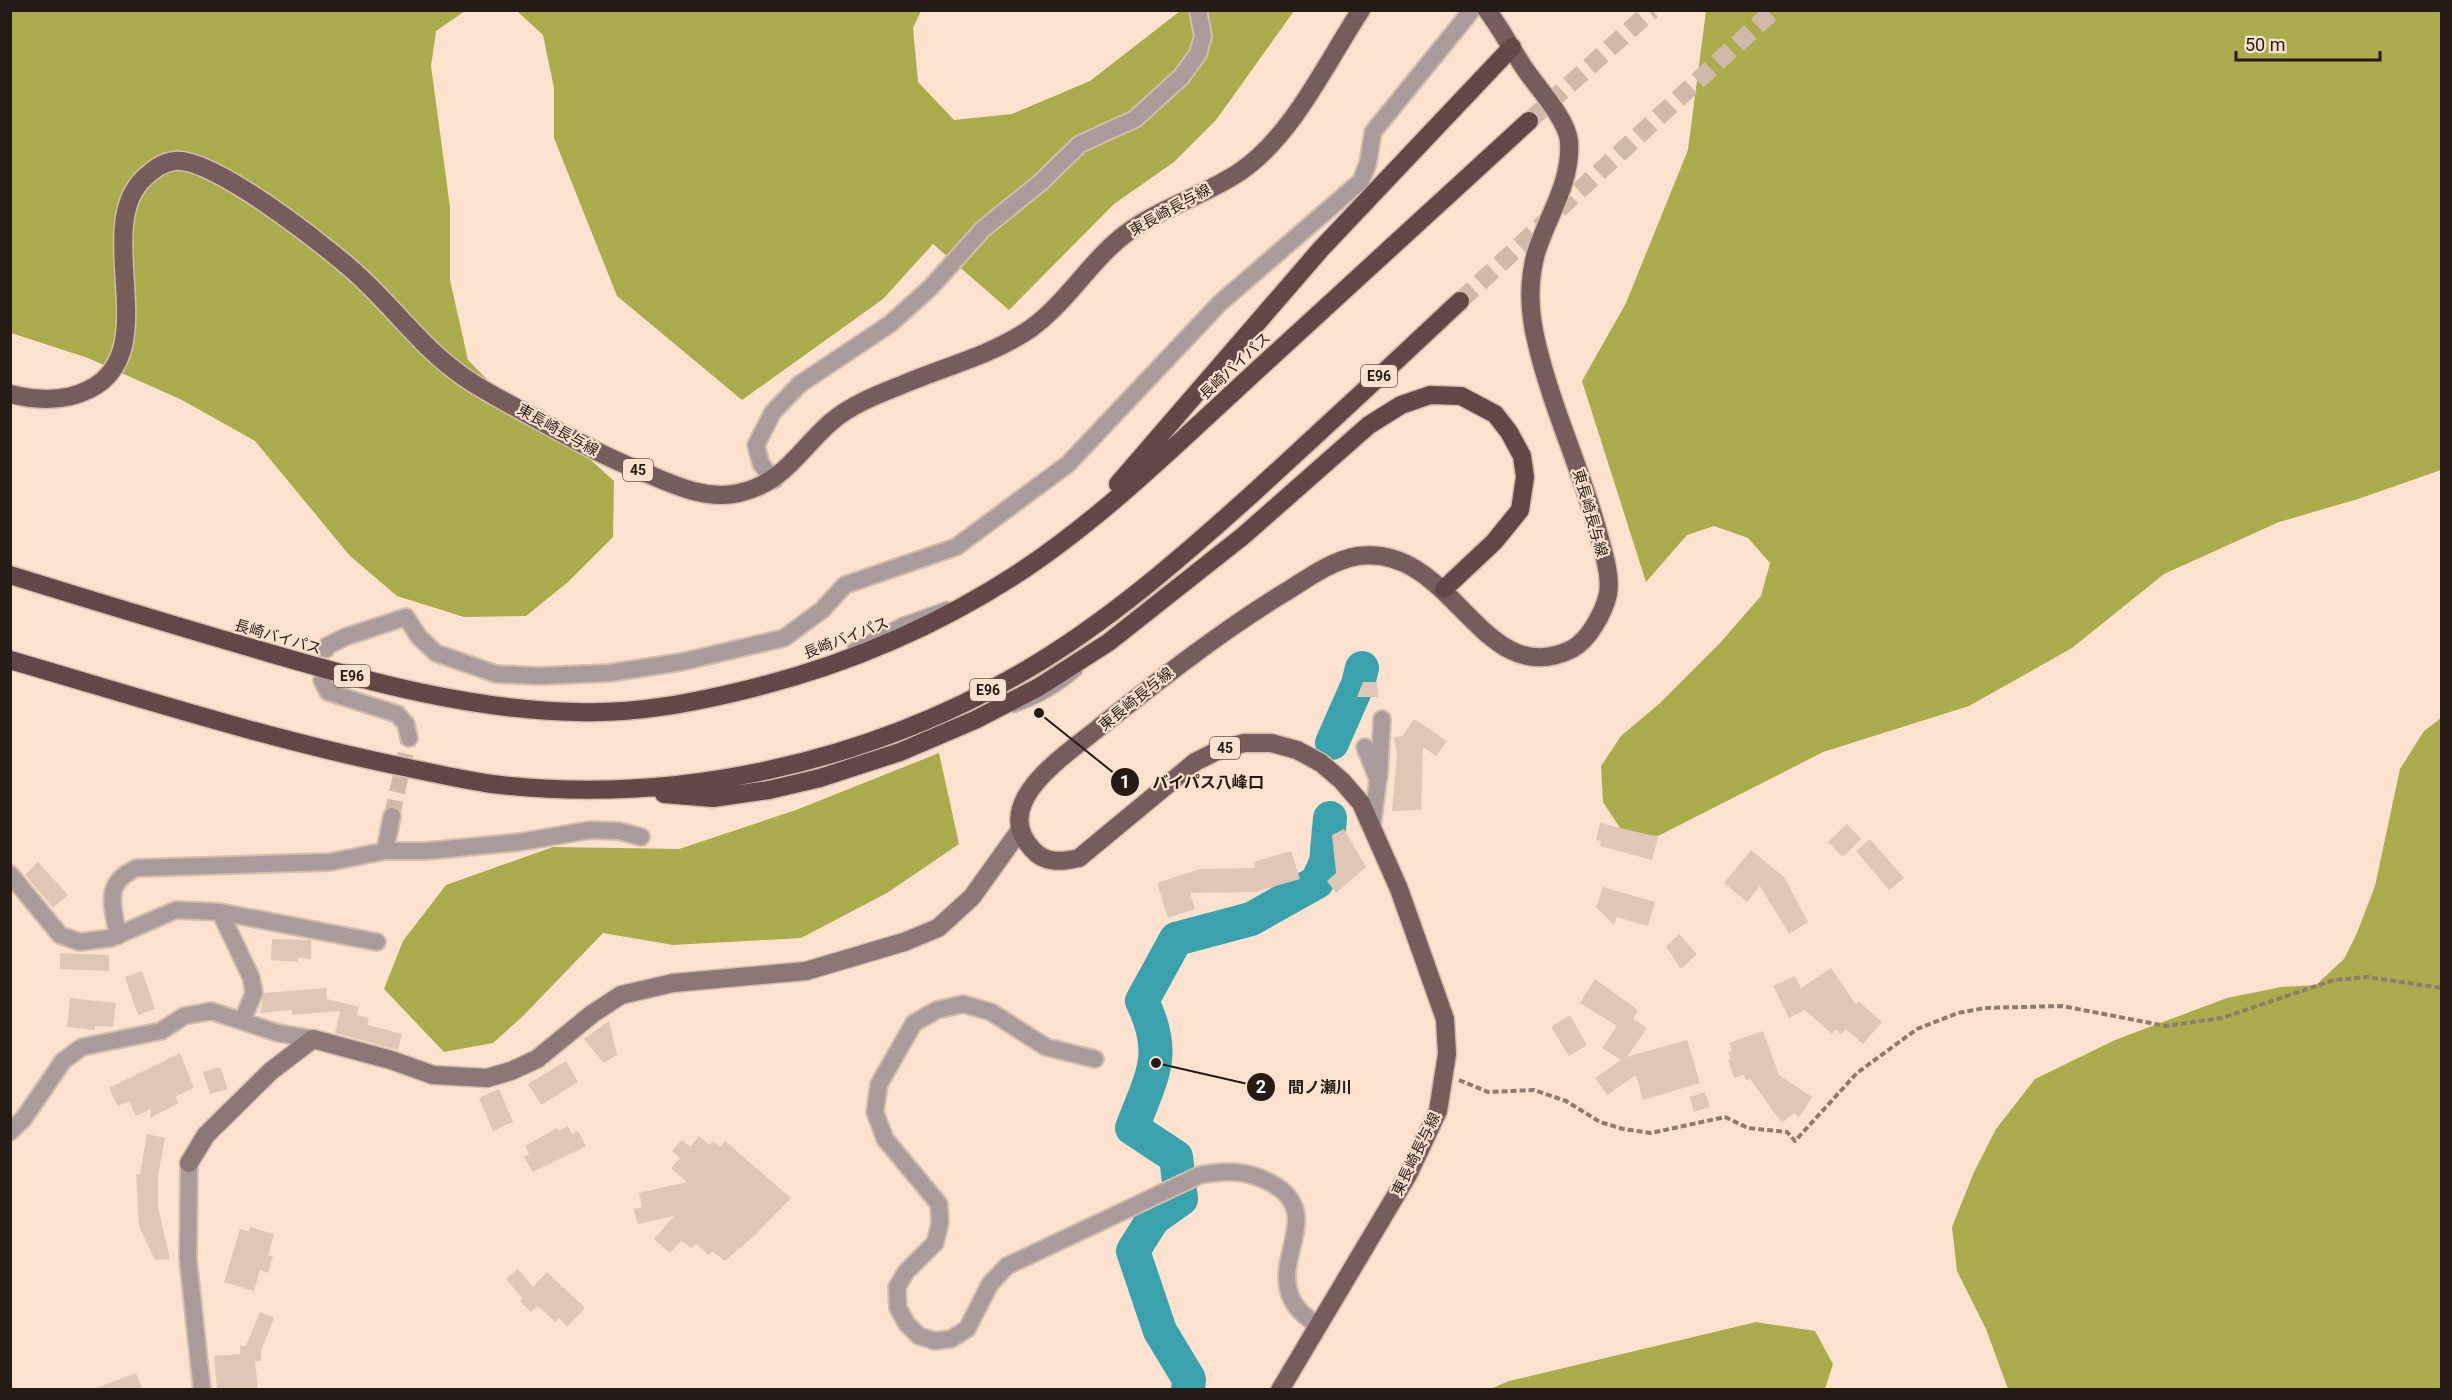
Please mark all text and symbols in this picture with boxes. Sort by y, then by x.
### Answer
scale bar [2236,24,2380,62]
text: 50 m [2245,34,2285,55]
street label: 東長崎長与線 [1126,180,1214,240]
street label: 長崎バイパス [1196,329,1274,403]
road number: E96 [1361,365,1397,387]
street label: 東長崎長与線 [514,400,602,460]
road number: 45 [623,459,653,481]
street label: 東長崎長与線 [1569,467,1611,559]
street label: 長崎バイパス [801,614,891,662]
street label: 長崎バイパス [232,616,324,658]
street label: 東長崎長与線 [1095,664,1177,734]
road number: E96 [334,665,370,687]
road number: E96 [970,679,1006,701]
road number: 45 [1210,737,1240,759]
callout: バイパス八峰口 [1110,765,1276,799]
text: 1 [1120,771,1130,792]
text: バイパス八峰口 [1152,773,1264,792]
callout: 間ノ瀬川 [1246,1070,1364,1104]
text: 2 [1256,1076,1266,1097]
text: 間ノ瀬川 [1288,1078,1352,1097]
street label: 東長崎長与線 [1388,1110,1444,1198]

